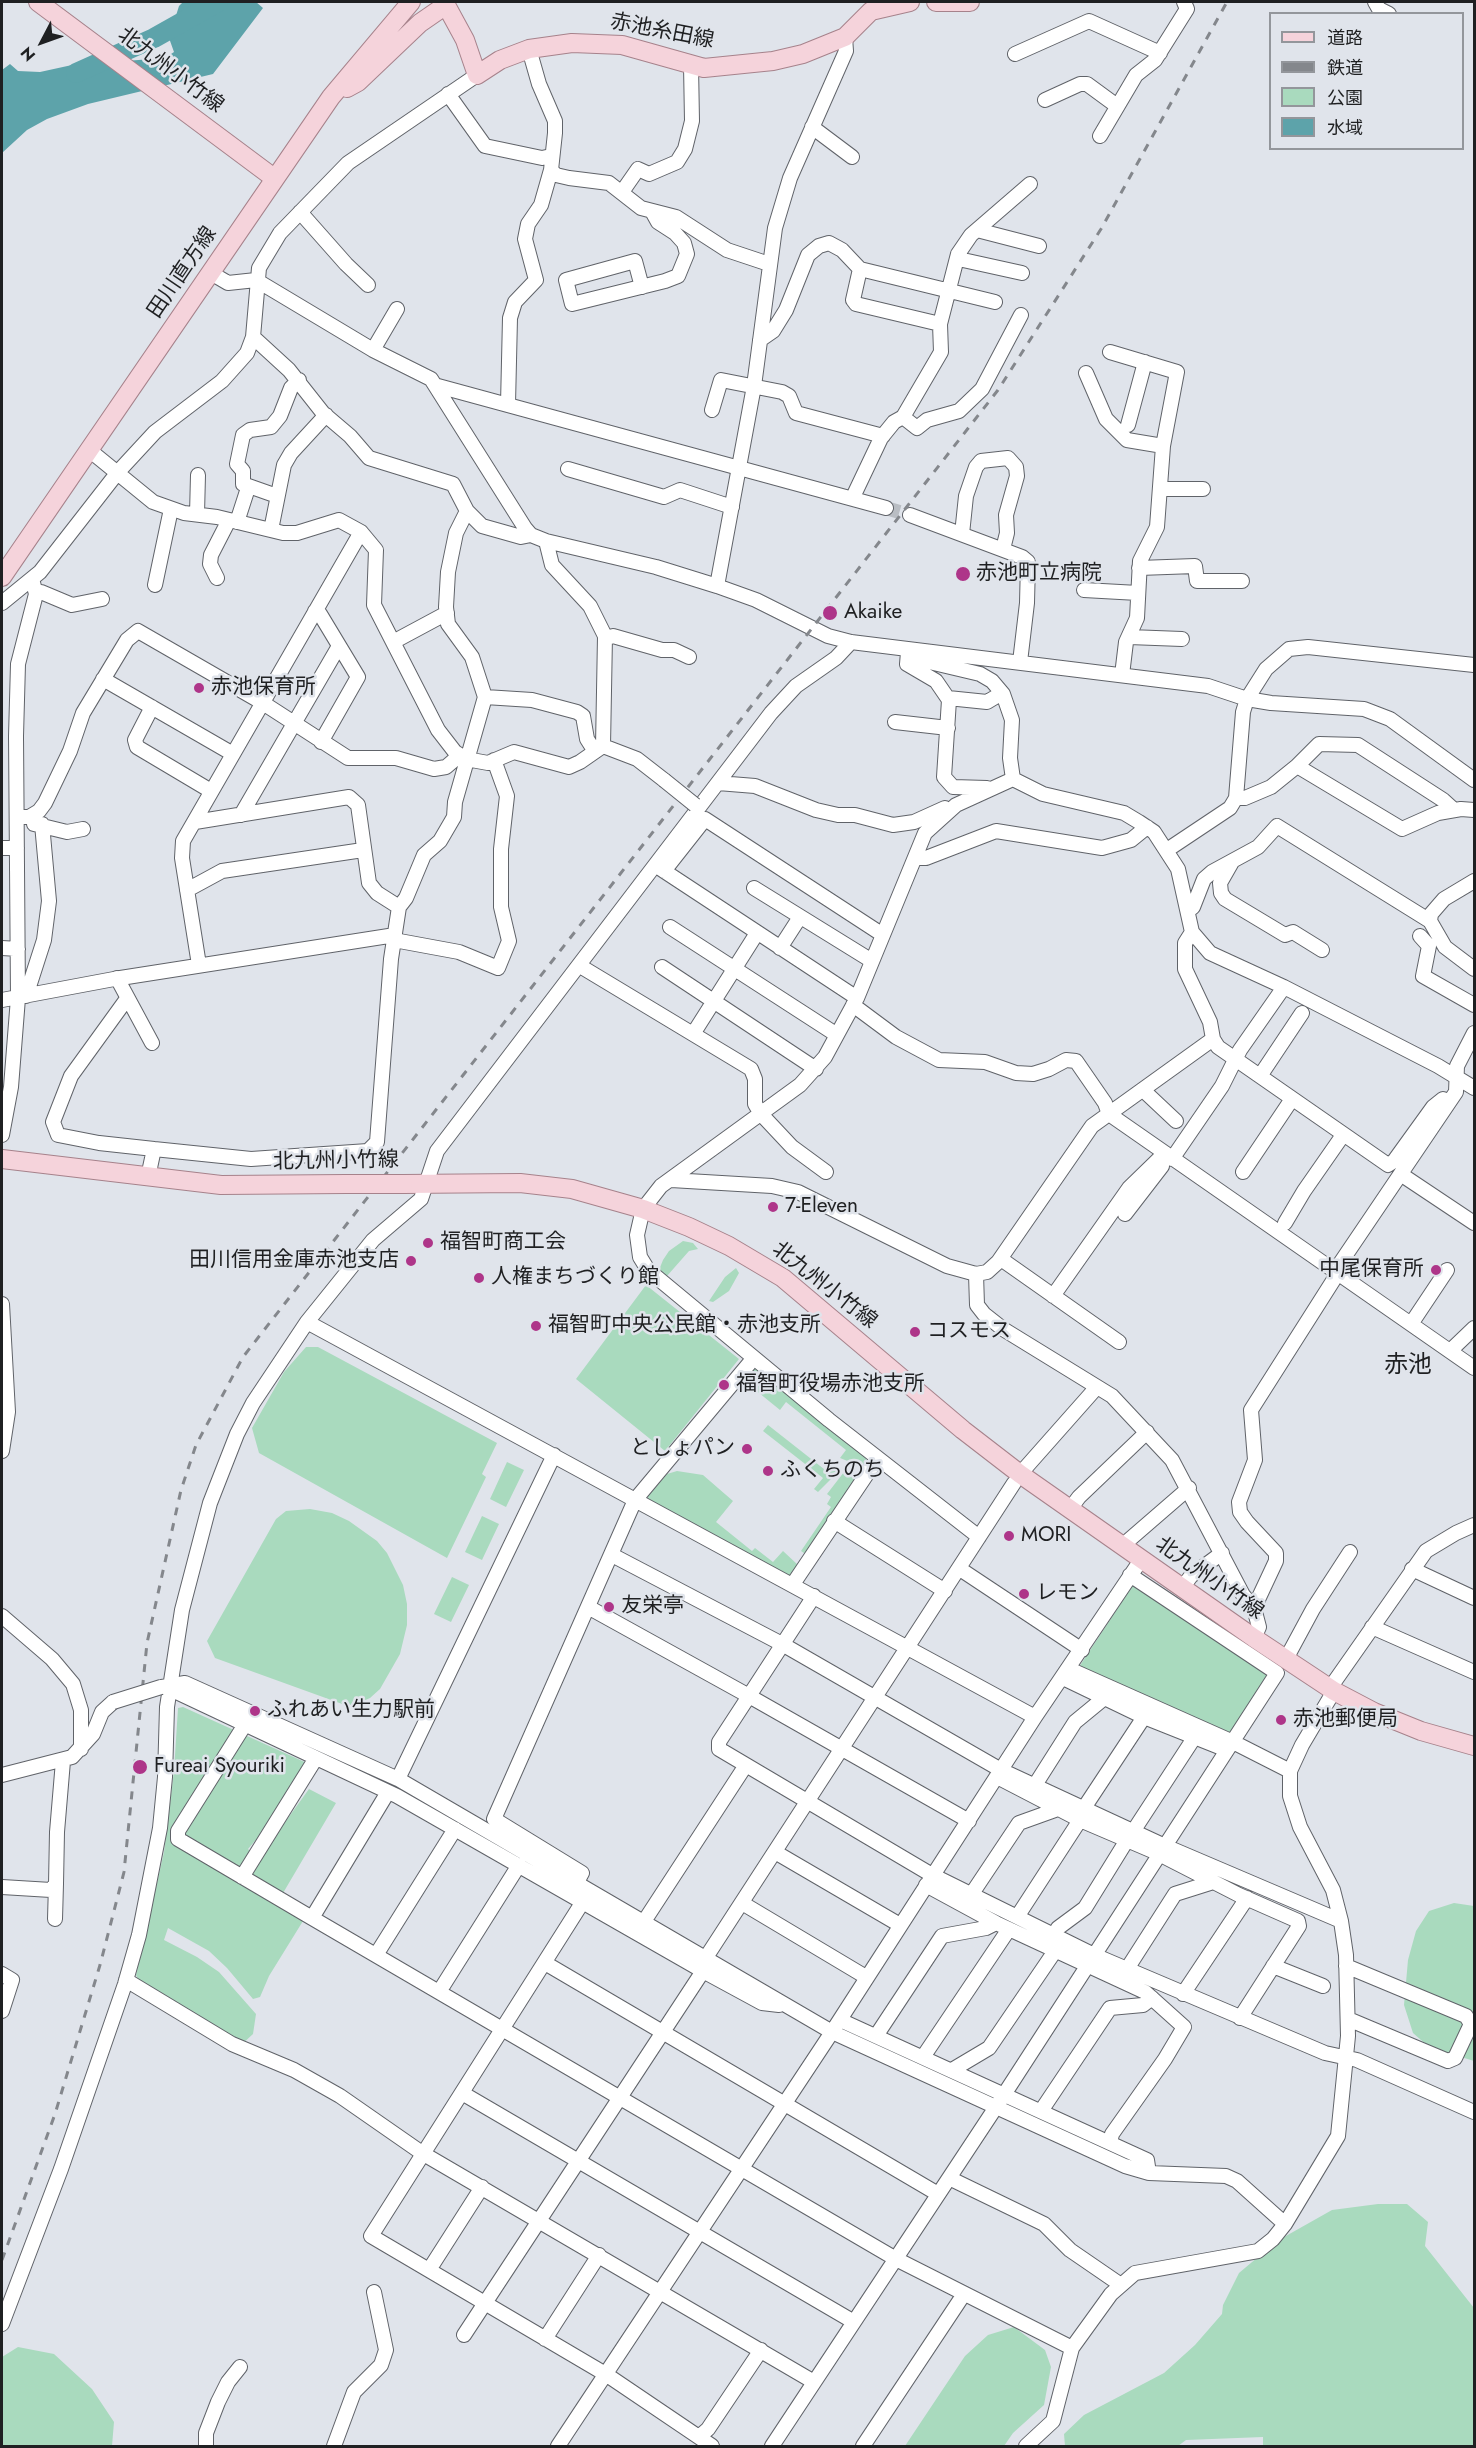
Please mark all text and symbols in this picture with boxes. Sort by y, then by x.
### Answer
street label: 赤池糸田線 [608,10,716,54]
north arrow [12,12,72,72]
legend [1269,12,1464,150]
street label: 北九州小竹線 [112,23,228,119]
text: 道路 [1327,25,1363,51]
text: N [15,42,41,66]
text: 鉄道 [1327,55,1363,81]
text: 公園 [1327,85,1363,111]
text: 水域 [1327,115,1363,141]
street label: 田川直方線 [143,222,223,324]
place label: 赤池町立病院 [976,561,1102,587]
marker: 赤池町立病院 [954,565,972,583]
place label: Akaike [844,600,902,626]
marker: Akaike [821,604,839,622]
place label: 赤池保育所 [211,675,316,701]
marker: 赤池保育所 [192,681,206,695]
street label: 北九州小竹線 [273,1148,399,1176]
place label: 7-Eleven [785,1194,858,1220]
marker: 7-Eleven [766,1200,780,1214]
place label: 福智町商工会 [440,1230,566,1256]
marker: 福智町商工会 [421,1236,435,1250]
street label: 北九州小竹線 [767,1237,881,1335]
place label: 田川信用金庫赤池支店 [189,1248,399,1274]
marker: 田川信用金庫赤池支店 [404,1254,418,1268]
place label: 中尾保育所 [1319,1257,1424,1283]
marker: 中尾保育所 [1429,1263,1443,1277]
place label: 人権まちづくり館 [491,1265,659,1291]
marker: 人権まちづくり館 [472,1271,486,1285]
place label: 福智町中央公民館・赤池支所 [548,1313,821,1339]
marker: 福智町中央公民館・赤池支所 [529,1319,543,1333]
place label: コスモス [927,1319,1011,1345]
marker: コスモス [908,1325,922,1339]
district label: 赤池 [1384,1352,1432,1380]
place label: 福智町役場赤池支所 [736,1372,925,1398]
marker: 福智町役場赤池支所 [717,1378,731,1392]
place label: としょパン [630,1436,735,1462]
marker: としょパン [740,1442,754,1456]
place label: ふくちのち [780,1458,885,1484]
marker: ふくちのち [761,1464,775,1478]
place label: MORI [1021,1523,1072,1549]
marker: MORI [1002,1529,1016,1543]
street label: 北九州小竹線 [1150,1533,1268,1625]
place label: レモン [1036,1581,1099,1607]
marker: レモン [1017,1587,1031,1601]
place label: 友栄亭 [621,1594,684,1620]
marker: 友栄亭 [602,1600,616,1614]
place label: ふれあい生力駅前 [267,1698,435,1724]
marker: ふれあい生力駅前 [248,1704,262,1718]
place label: 赤池郵便局 [1293,1707,1398,1733]
marker: 赤池郵便局 [1274,1713,1288,1727]
place label: Fureai Syouriki [154,1754,285,1780]
marker: Fureai Syouriki [131,1758,149,1776]

